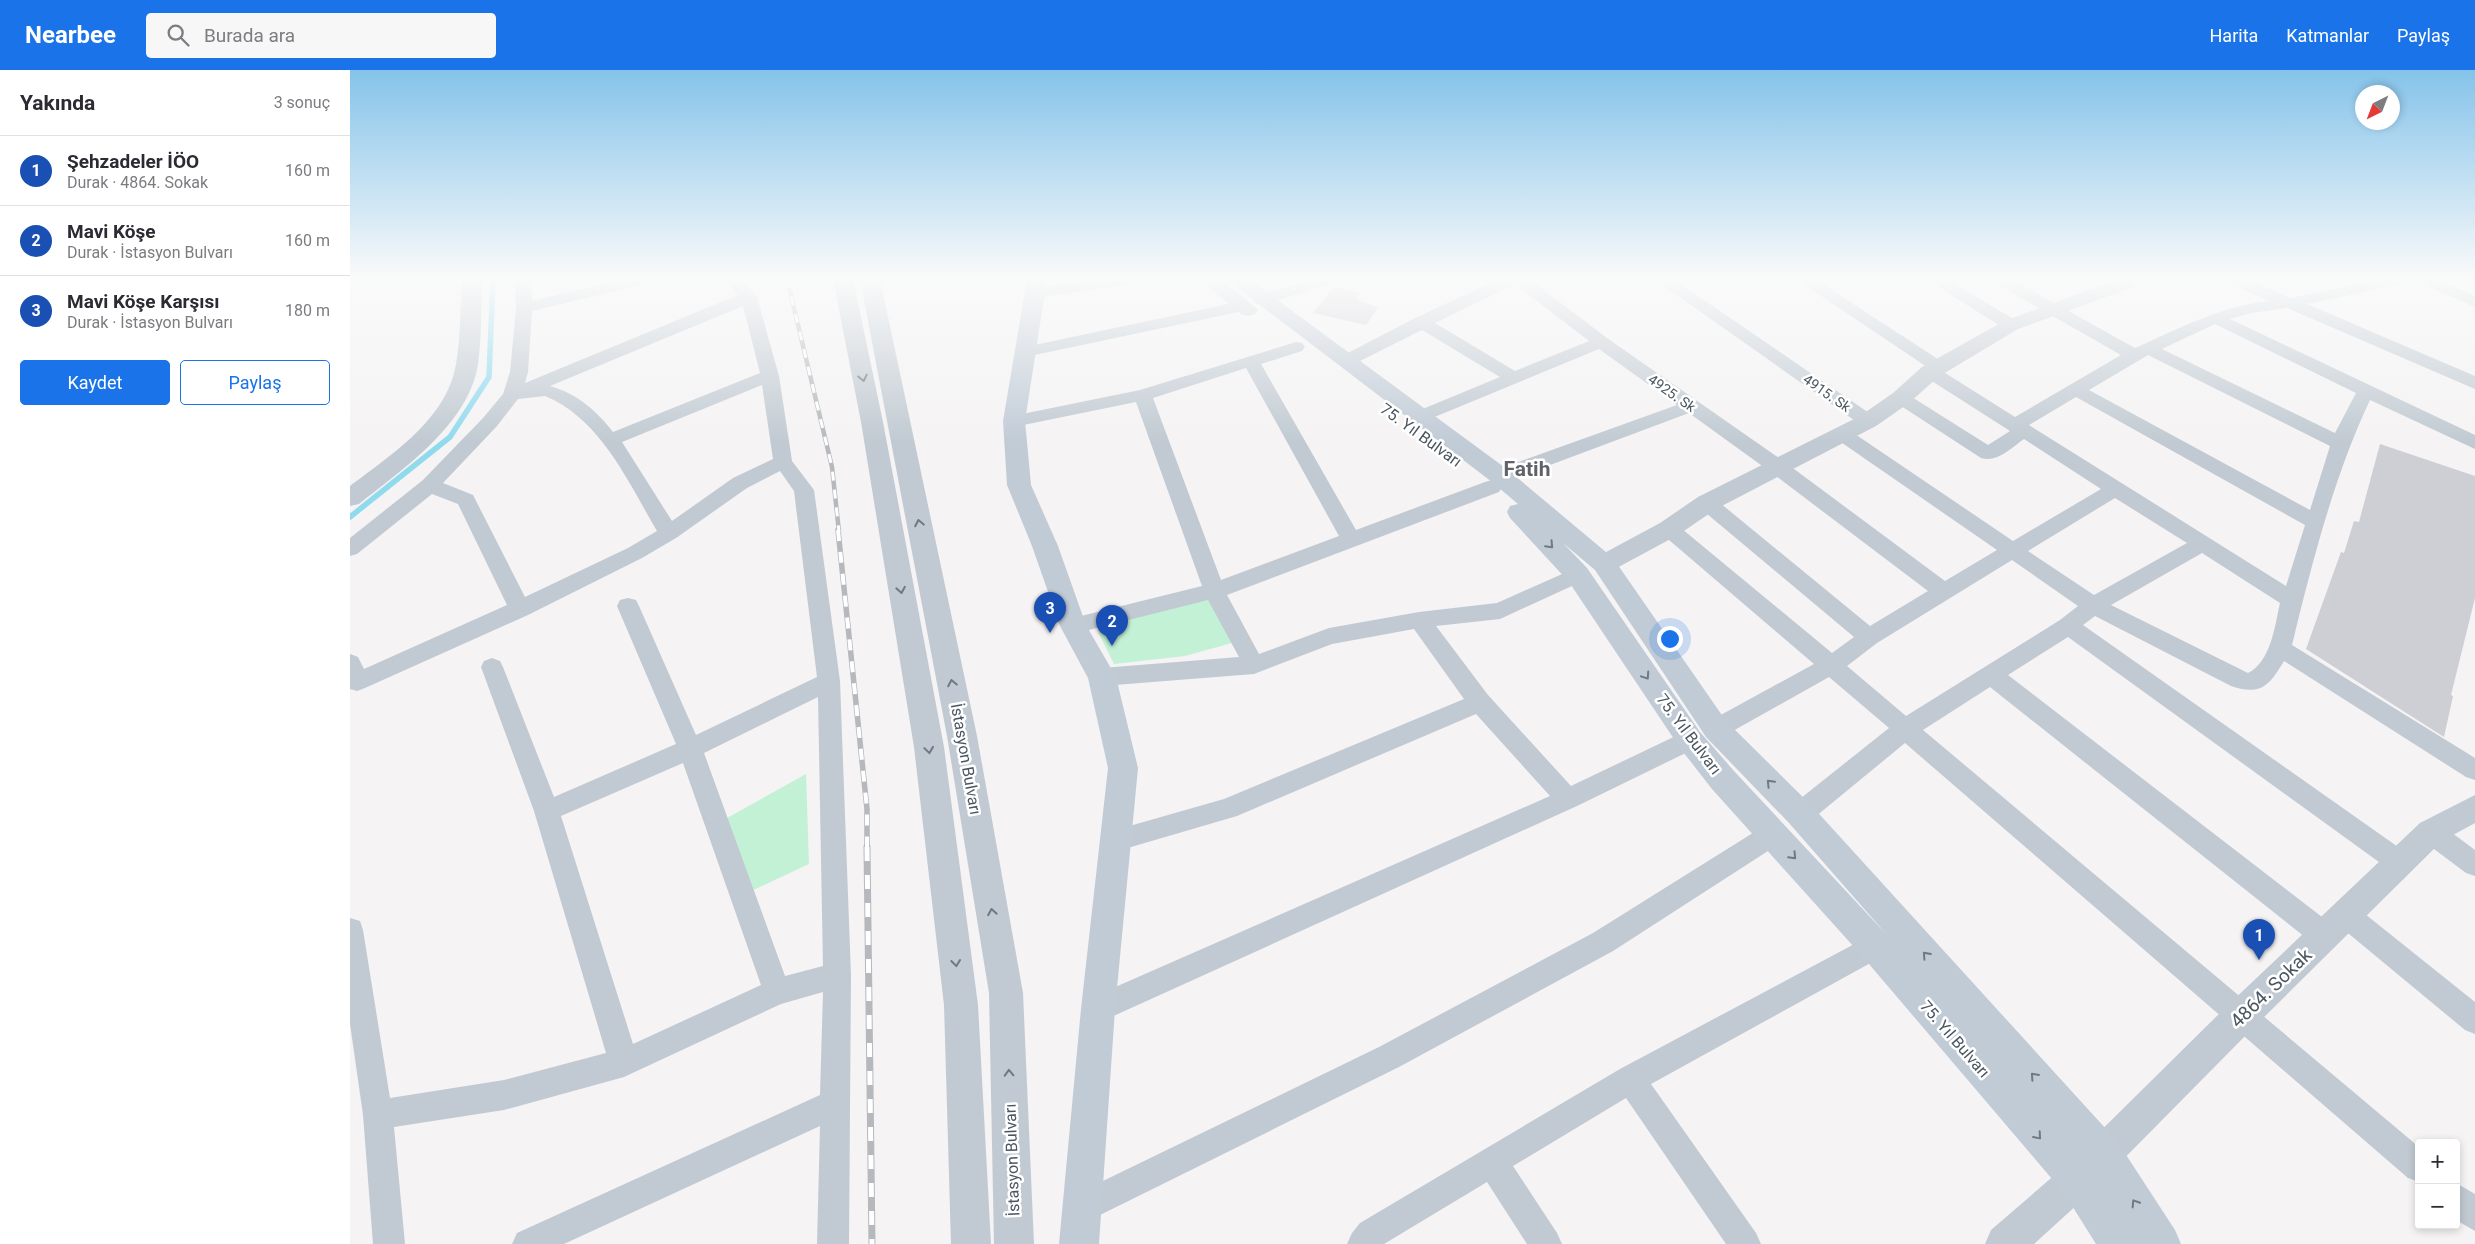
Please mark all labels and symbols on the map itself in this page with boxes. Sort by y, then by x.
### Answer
north arrow [2355,85,2400,130]
street label: 4925. Sk [1645,371,1699,416]
street label: 4915. Sk [1800,371,1854,416]
one-way arrow [857,374,868,383]
street label: 75. Yıl Bulvarı [1377,399,1465,471]
district label: Fatih [1504,457,1550,481]
one-way arrow [915,519,925,528]
one-way arrow [1544,540,1553,549]
one-way arrow [896,585,906,594]
pin: 3 [1034,592,1066,633]
pin: 2 [1096,605,1128,646]
your location [1657,626,1683,652]
one-way arrow [1640,671,1650,680]
one-way arrow [947,678,957,687]
street label: 75. Yıl Bulvarı [1653,690,1725,778]
street label: İstasyon Bulvarı [947,702,985,816]
one-way arrow [923,746,934,754]
one-way arrow [1766,780,1775,789]
one-way arrow [1787,850,1796,859]
one-way arrow [988,907,998,916]
pin: 1 [2243,919,2275,960]
street label: 4864. Sokak [2226,943,2317,1032]
one-way arrow [1923,951,1932,960]
one-way arrow [950,960,961,968]
street label: 75. Yıl Bulvarı [1916,997,1994,1081]
one-way arrow [1003,1069,1014,1077]
one-way arrow [2032,1073,2040,1082]
street label: İstasyon Bulvarı [1001,1103,1023,1217]
one-way arrow [2033,1130,2041,1139]
one-way arrow [2132,1199,2141,1208]

